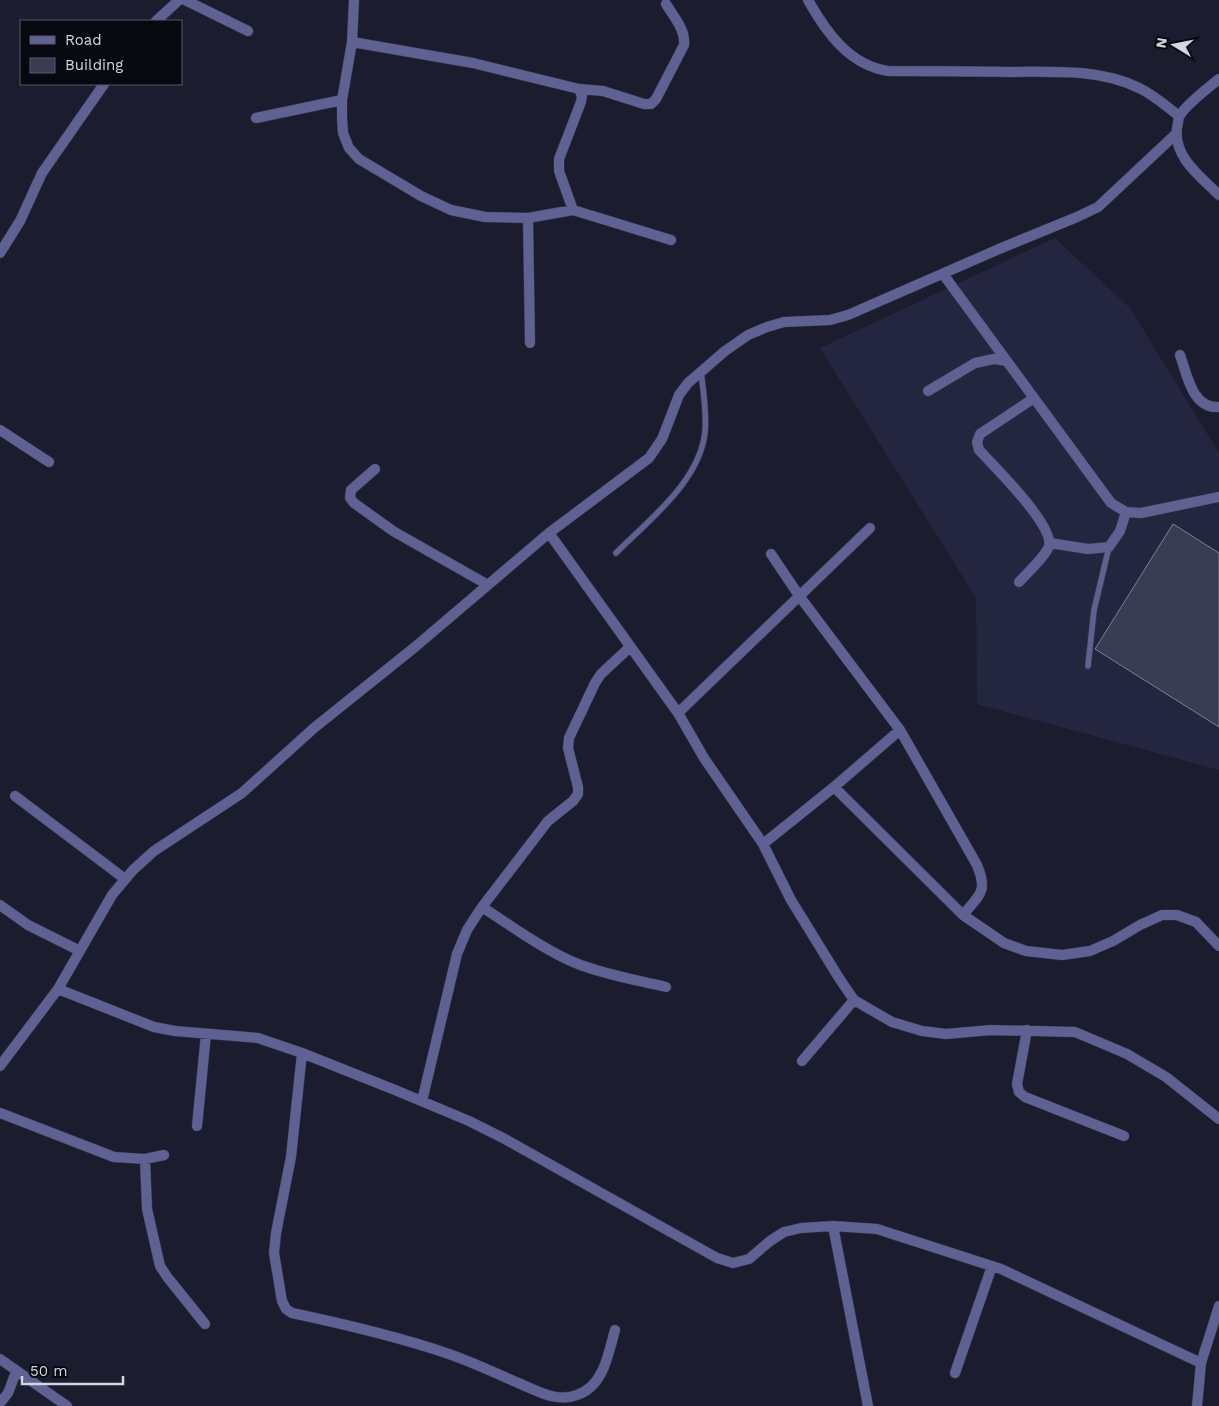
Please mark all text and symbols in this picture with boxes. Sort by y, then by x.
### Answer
legend [20,20,182,85]
north arrow [1149,20,1199,70]
text: Road [65,31,102,49]
text: N [1152,36,1170,49]
text: Building [65,56,123,74]
scale bar [22,1354,124,1386]
text: 50 m [30,1362,67,1380]

